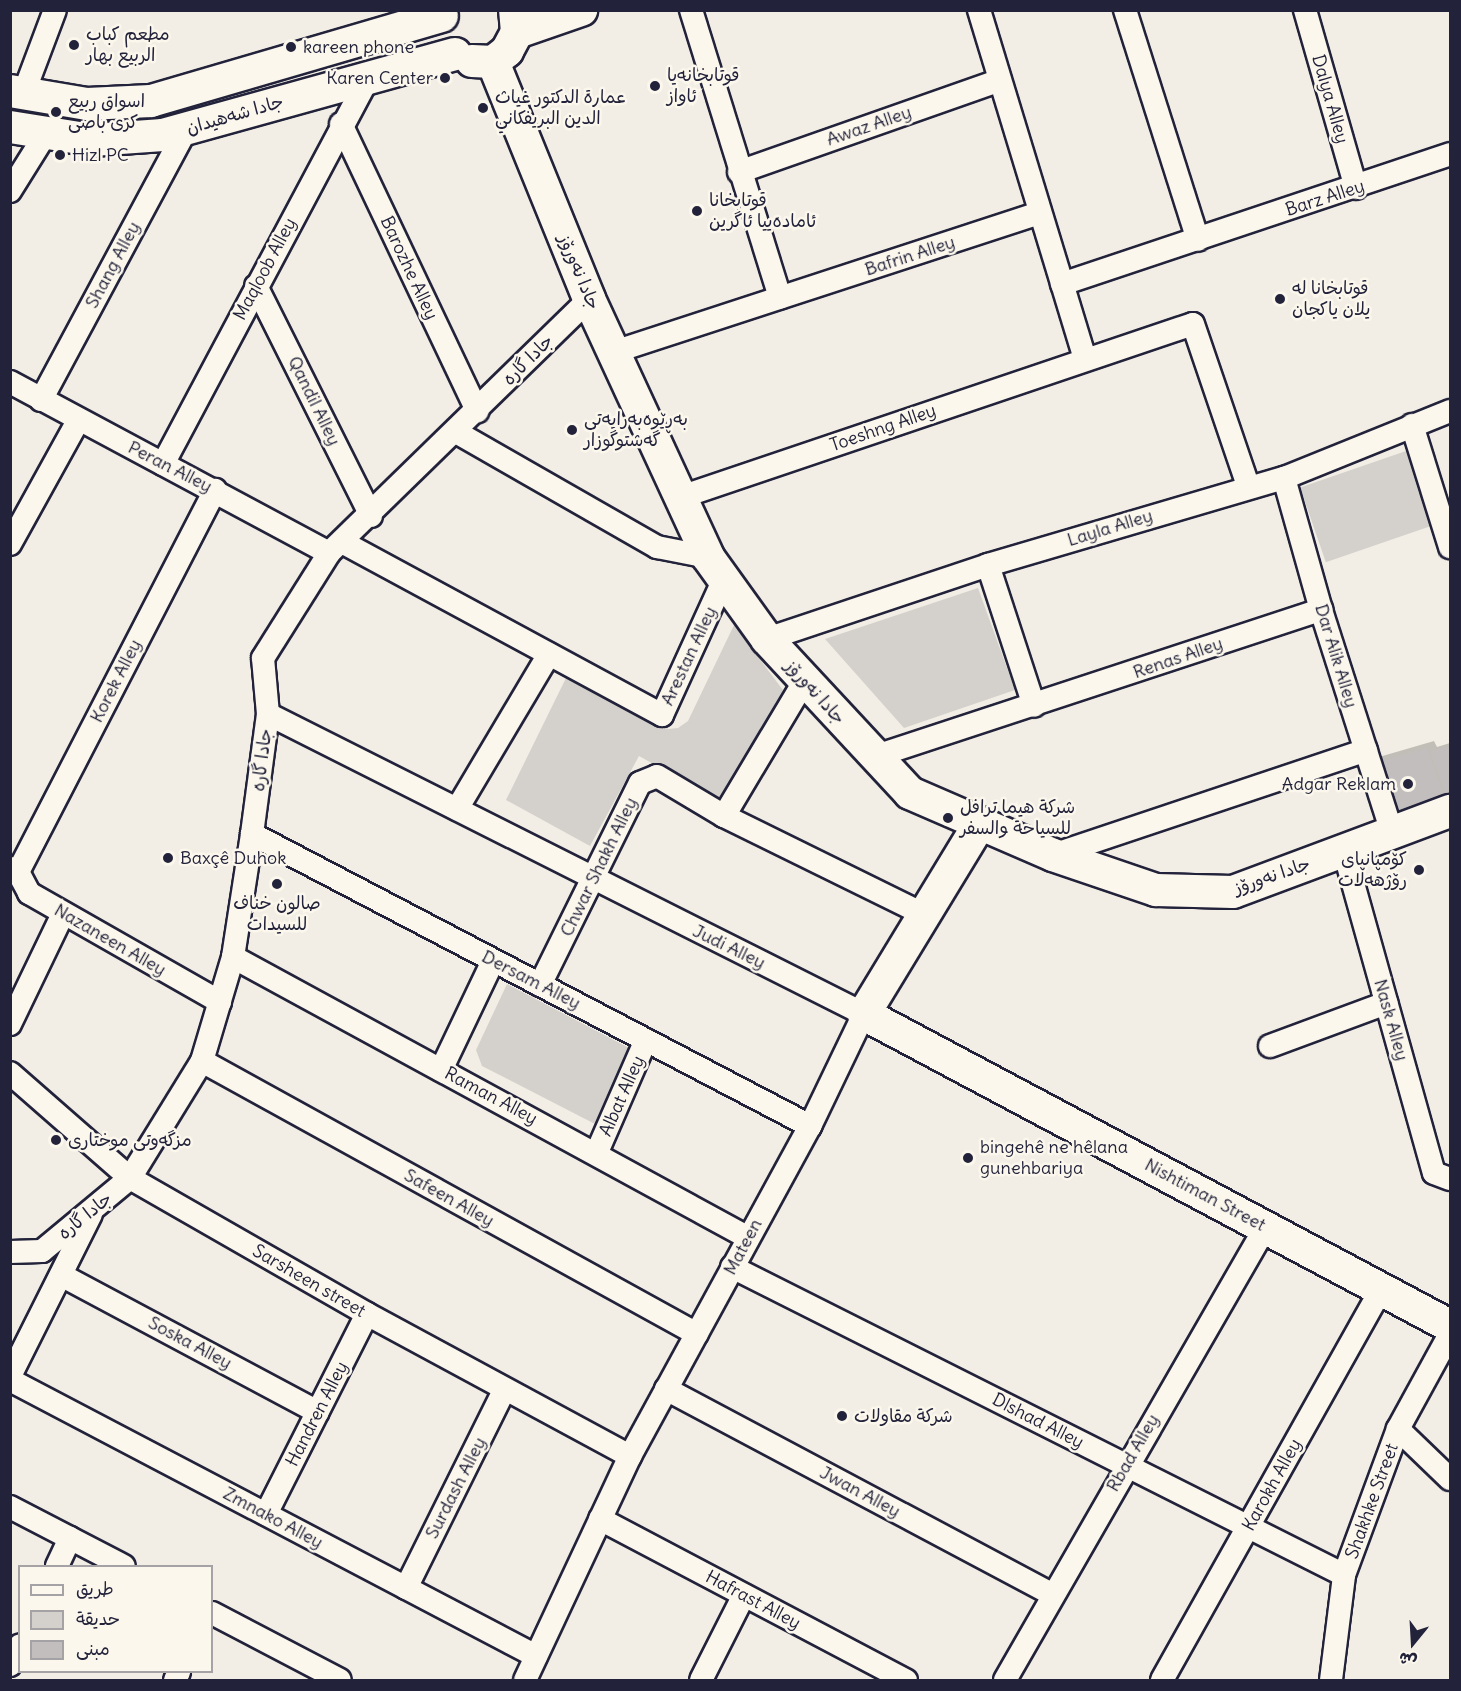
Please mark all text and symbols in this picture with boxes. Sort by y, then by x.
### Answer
place label: مطعم كباب الربيع بهار [86,24,170,66]
place label: kareen phone [303,36,414,58]
marker: مطعم كباب الربيع بهار [67,38,81,52]
marker: kareen phone [284,40,298,54]
street label: Dalya Alley [1307,52,1353,146]
place label: قوتابخانەیا ئاواز [667,65,739,107]
place label: Karen Center [326,67,433,89]
marker: Karen Center [438,71,452,85]
marker: قوتابخانەیا ئاواز [648,79,662,93]
place label: عمارة الدكتور غياث الدين البريفكاني [495,87,627,130]
place label: اسواق ربيع كرى باصى [68,91,145,134]
street label: جادا شەهیدان [184,91,286,139]
marker: عمارة الدكتور غياث الدين البريفكاني [476,101,490,115]
street label: Awaz Alley [824,101,914,151]
marker: اسواق ربيع كرى باصى [49,105,63,119]
place label: Hizl PC [72,144,129,166]
marker: Hizl PC [53,148,67,162]
street label: Barz Alley [1283,175,1367,221]
place label: قوتابخانا ئامادەییا ئاگرین [709,190,816,232]
marker: قوتابخانا ئامادەییا ئاگرین [690,204,704,218]
street label: Barozhe Alley [376,213,442,323]
street label: Maqloob Alley [229,214,301,324]
street label: Shang Alley [81,218,145,312]
street label: جادا نەورۆز [554,231,604,313]
street label: Bafrin Alley [862,231,958,281]
place label: قوتابخانا له يلان ياكجان [1292,278,1370,320]
marker: قوتابخانا له يلان ياكجان [1273,292,1287,306]
street label: جادا گارە [498,330,558,390]
street label: Qandil Alley [283,353,345,449]
street label: Toeshng Alley [827,400,939,456]
place label: بەڕێوەبەرایەتی گەشتوگوزار [584,409,688,452]
marker: بەڕێوەبەرایەتی گەشتوگوزار [565,423,579,437]
street label: Peran Alley [124,437,216,497]
street label: Layla Alley [1065,505,1155,551]
street label: Dar Alik Alley [1310,602,1362,710]
street label: Arestan Alley [657,603,721,709]
street label: Renas Alley [1130,633,1226,683]
street label: Korek Alley [86,636,146,726]
street label: جادا نەورۆز [780,655,850,729]
street label: جادا گارە [247,727,277,793]
place label: Adgar Reklam [1282,773,1396,795]
marker: Adgar Reklam [1401,777,1415,791]
street label: Chwar Shakh Alley [556,794,642,940]
place label: شركة هيما ترافل للسياحة والسفر [960,797,1075,840]
marker: شركة هيما ترافل للسياحة والسفر [941,811,955,825]
place label: Baxçê Duhok [180,847,286,869]
place label: کۆمپانیای رۆژهەڵات [1338,849,1407,892]
marker: Baxçê Duhok [161,851,175,865]
street label: جادا نەورۆز [1231,853,1313,899]
marker: کۆمپانیای رۆژهەڵات [1412,863,1426,877]
marker: صالون خناف للسيدات [270,877,284,891]
place label: صالون خناف للسيدات [233,893,321,936]
street label: Nazaneen Alley [50,899,170,981]
street label: Judi Alley [689,920,769,974]
street label: Dersam Alley [478,946,584,1014]
street label: Nask Alley [1369,977,1413,1063]
street label: Albat Alley [595,1052,649,1140]
street label: Raman Alley [441,1063,541,1129]
place label: مزگەوتی موختاری [68,1129,192,1151]
marker: مزگەوتی موختاری [49,1133,63,1147]
place label: bingehê ne hêlana gunehbariya [980,1137,1128,1180]
marker: bingehê ne hêlana gunehbariya [961,1151,975,1165]
street label: Nishtiman Street [1141,1154,1269,1236]
street label: Safeen Alley [400,1164,498,1232]
street label: جادا گارە [54,1188,116,1244]
street label: Mateen [719,1215,767,1279]
street label: Sarsheen street [249,1240,369,1322]
street label: Soska Alley [145,1312,235,1374]
street label: Handren Alley [281,1358,353,1470]
street label: Dlshad Alley [989,1389,1087,1453]
place label: شركة مقاولات [854,1405,953,1427]
marker: شركة مقاولات [835,1409,849,1423]
street label: Rbad Alley [1102,1410,1164,1496]
street label: Surdash Alley [421,1434,491,1542]
street label: Karokh Alley [1238,1435,1306,1535]
street label: Shakhke Street [1341,1440,1403,1562]
street label: Jwan Alley [816,1462,904,1522]
street label: Zmnako Alley [220,1483,326,1553]
legend [18,1565,213,1673]
street label: Hafrast Alley [702,1566,804,1634]
text: طريق [76,1577,114,1600]
text: حديقة [76,1607,120,1630]
north arrow [1383,1613,1443,1673]
text: مبنى [76,1637,110,1660]
text: ش [1396,1648,1419,1672]

